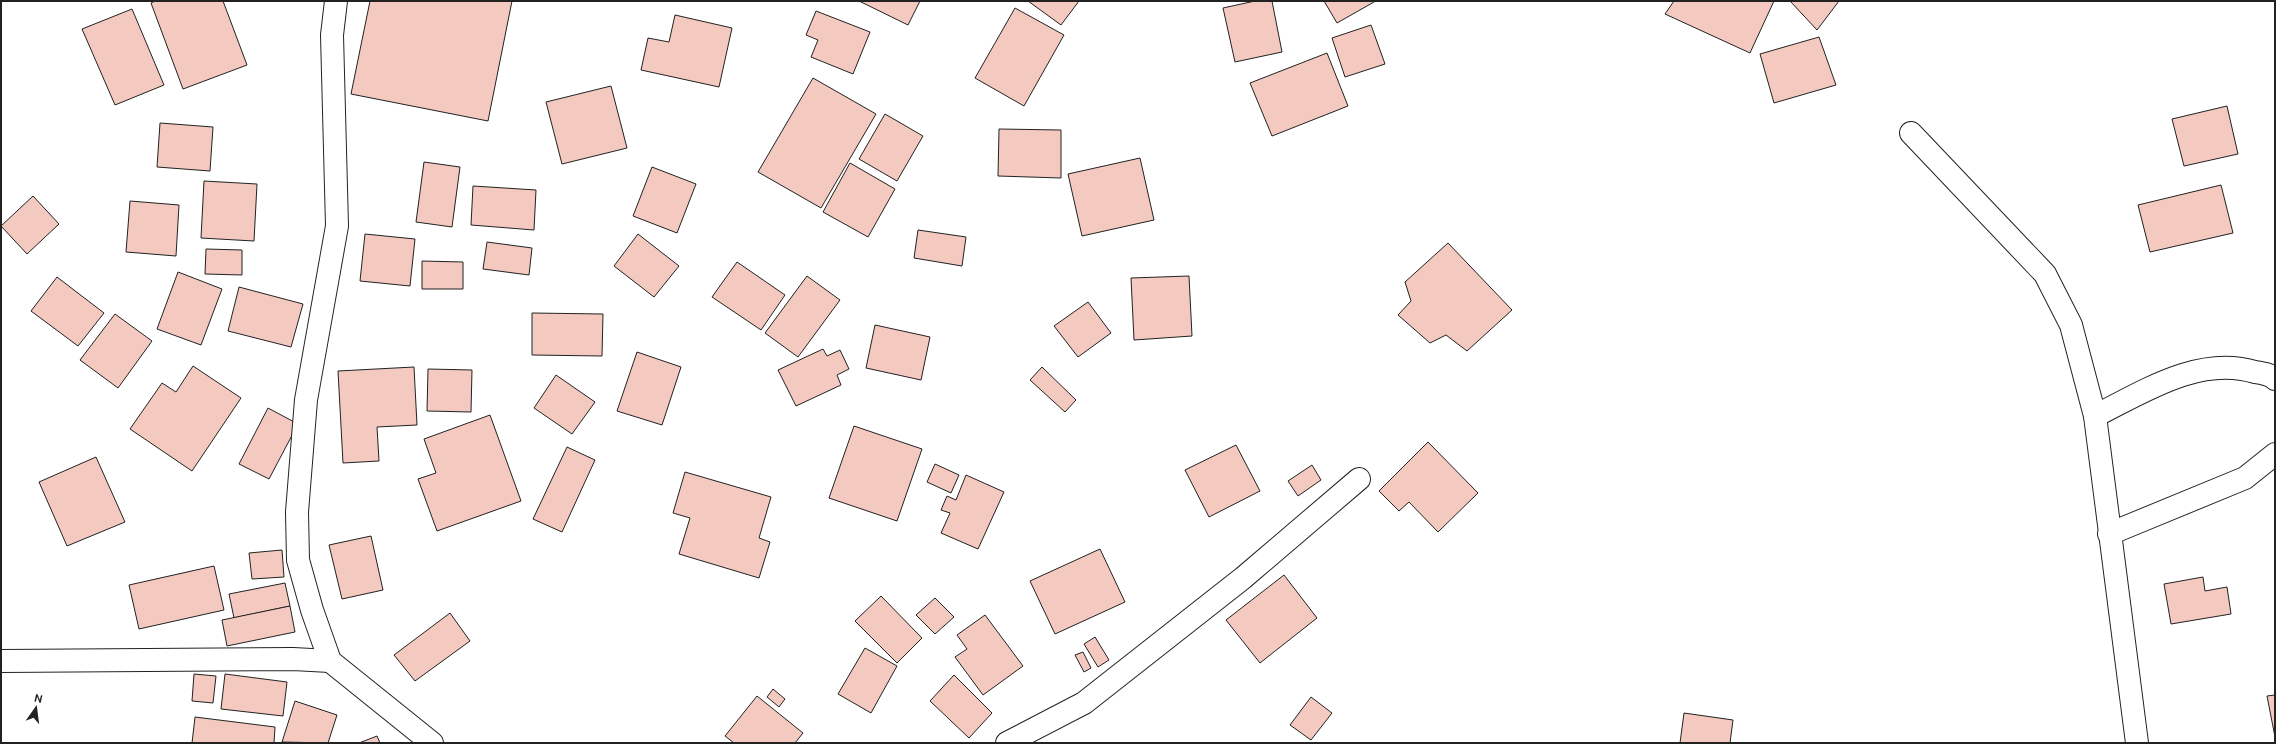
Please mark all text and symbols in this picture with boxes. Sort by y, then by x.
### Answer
north arrow [16,688,56,728]
text: N [33,691,44,705]

